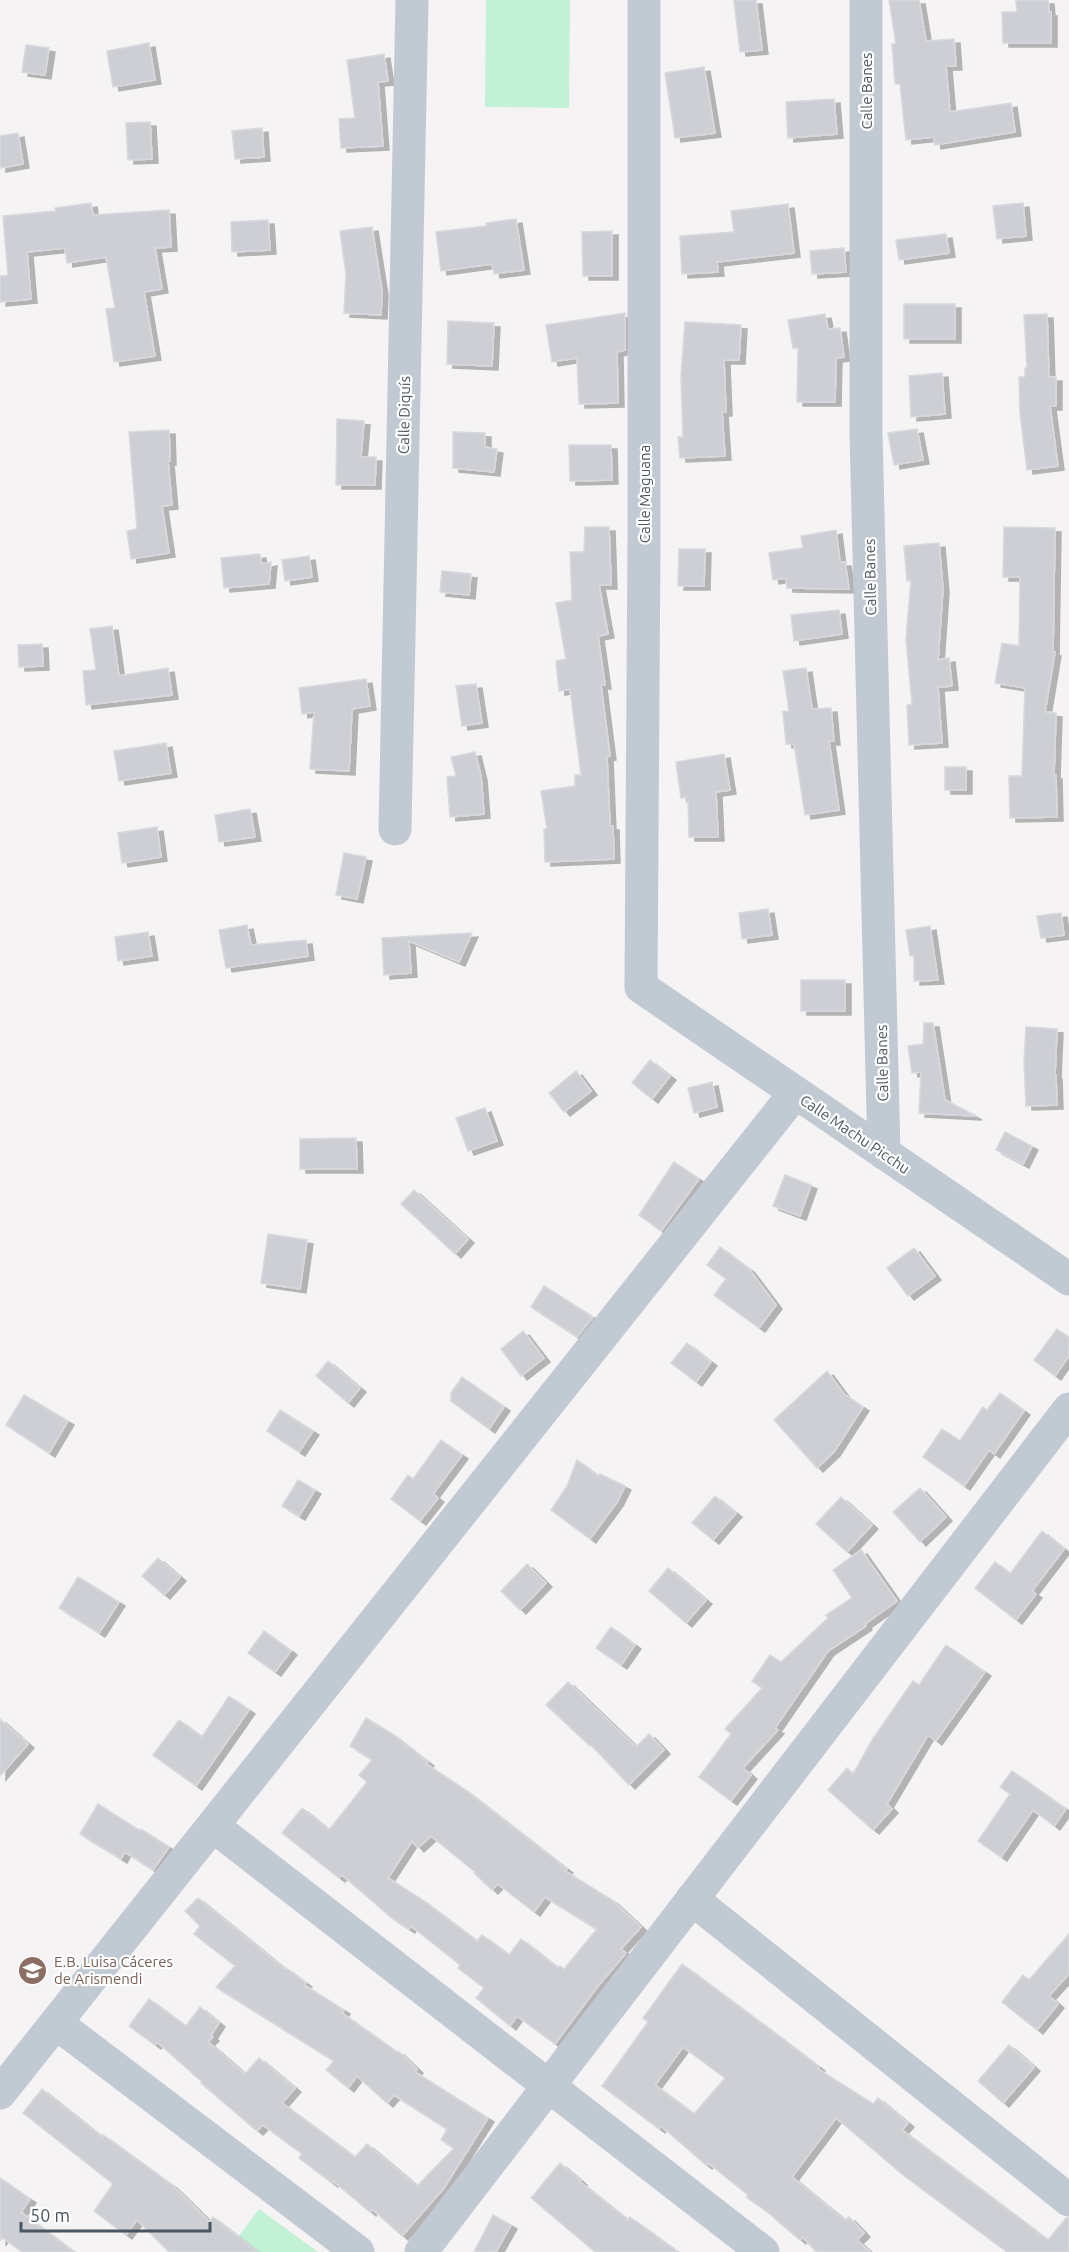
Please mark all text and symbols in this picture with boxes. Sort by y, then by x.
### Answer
street label: Calle Banes [858,52,875,130]
street label: Calle Diquís [395,376,413,454]
street label: Calle Maguana [636,445,653,543]
street label: Calle Banes [861,538,879,616]
street label: Calle Banes [873,1024,891,1102]
street label: Calle Machu Picchu [797,1091,913,1177]
place label: E.B. Luisa Cáceres de Arismendi [54,1953,173,1987]
school or university icon: E.B. Luisa Cáceres de Arismendi [17,1954,49,1986]
scale bar [21,2195,210,2233]
text: 50 m [30,2205,70,2225]

